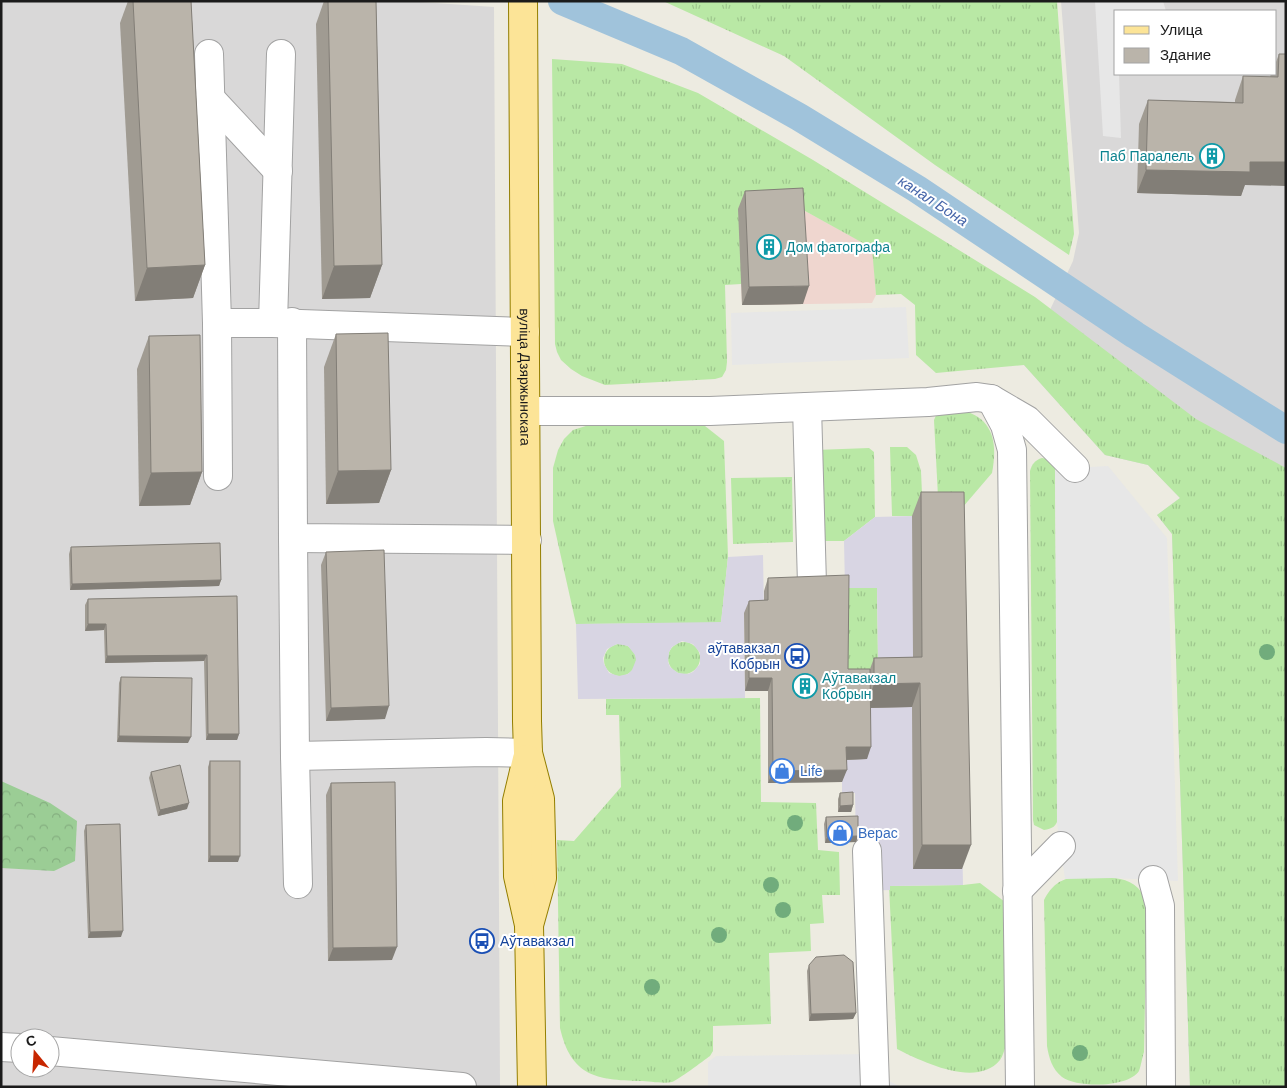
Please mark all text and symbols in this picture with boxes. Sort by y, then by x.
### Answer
legend [1114,10,1277,75]
text: Улица [1160,21,1203,38]
text: Здание [1160,46,1211,63]
building icon: Паб Паралель [1199,143,1225,169]
place label: Паб Паралель [1100,148,1194,164]
water label: канал Бона [895,172,971,229]
building icon: Дом фатографа [756,234,782,260]
place label: Дом фатографа [786,239,890,255]
street label: вуліца Дзяржынскага [517,308,533,446]
place label: аўтавакзал Кобрын [707,640,780,672]
bus stop icon: аўтавакзал Кобрын [784,643,810,669]
place label: Аўтавакзал Кобрын [822,670,896,702]
building icon: Аўтавакзал Кобрын [792,673,818,699]
shop icon: Life [769,758,795,784]
place label: Life [800,763,823,779]
shop icon: Верас [827,820,853,846]
place label: Верас [858,825,898,841]
bus stop icon: Аўтавакзал [469,928,495,954]
place label: Аўтавакзал [500,933,574,949]
north arrow [10,1028,60,1078]
text: С [24,1031,38,1050]

